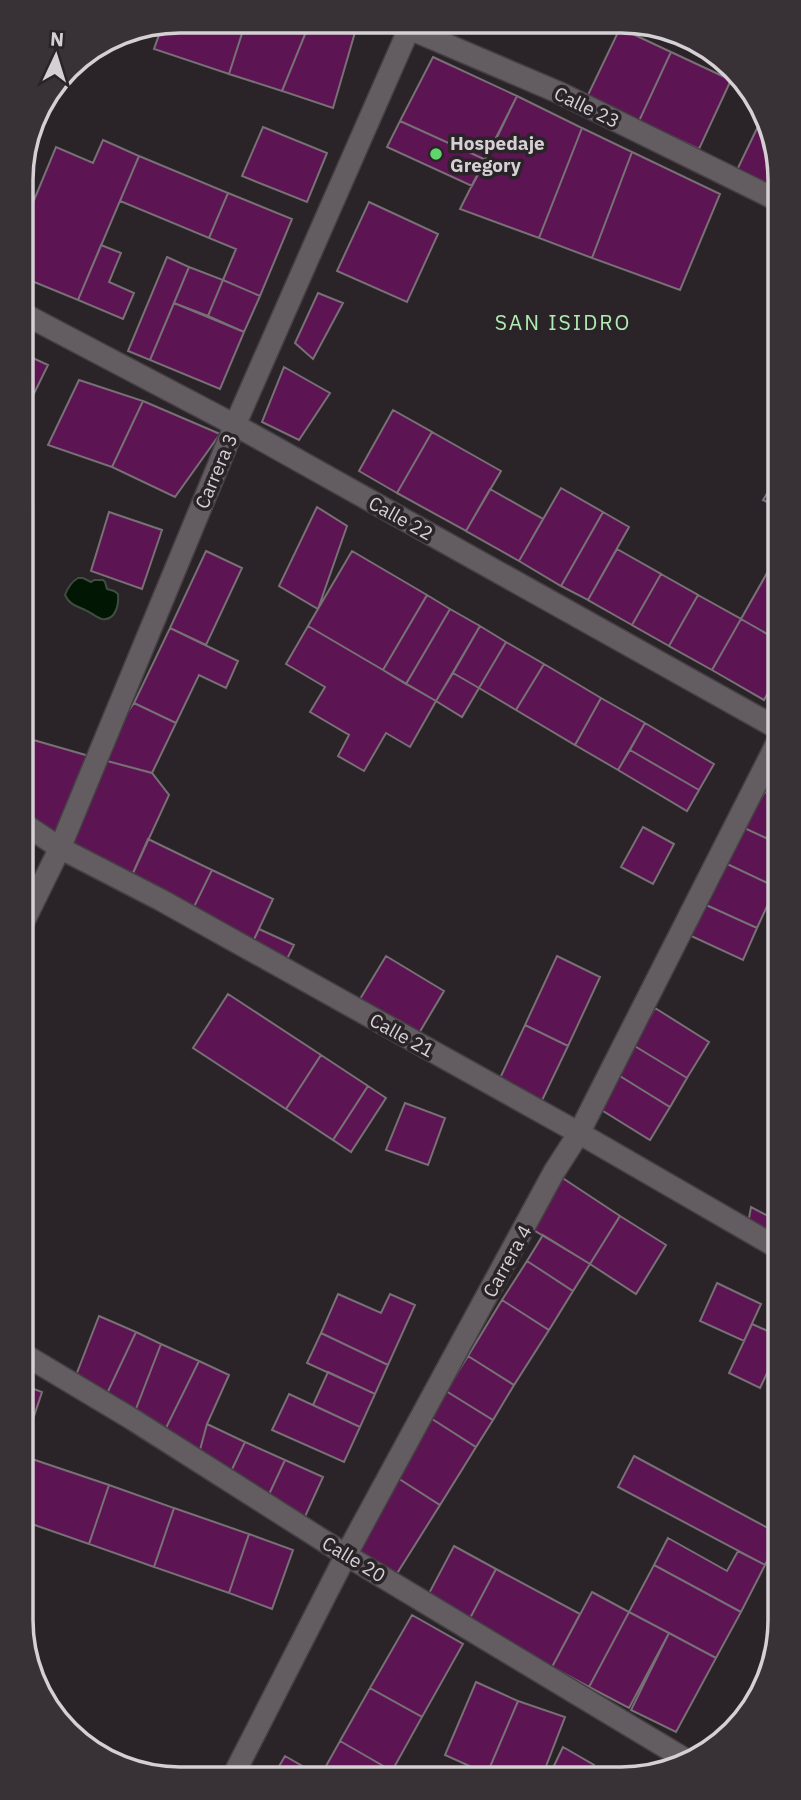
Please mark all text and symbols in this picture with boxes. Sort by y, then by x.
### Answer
north arrow [21,21,91,91]
text: N [49,27,65,51]
street label: Calle 23 [550,81,624,133]
place label: Hospedaje Gregory [450,131,545,177]
marker: Hospedaje Gregory [428,146,444,162]
district label: SAN ISIDRO [495,308,631,336]
street label: Carrera 3 [189,430,243,512]
street label: Calle 22 [365,491,437,545]
street label: Calle 21 [366,1008,438,1062]
street label: Carrera 4 [477,1221,537,1301]
street label: Calle 20 [318,1531,390,1587]

